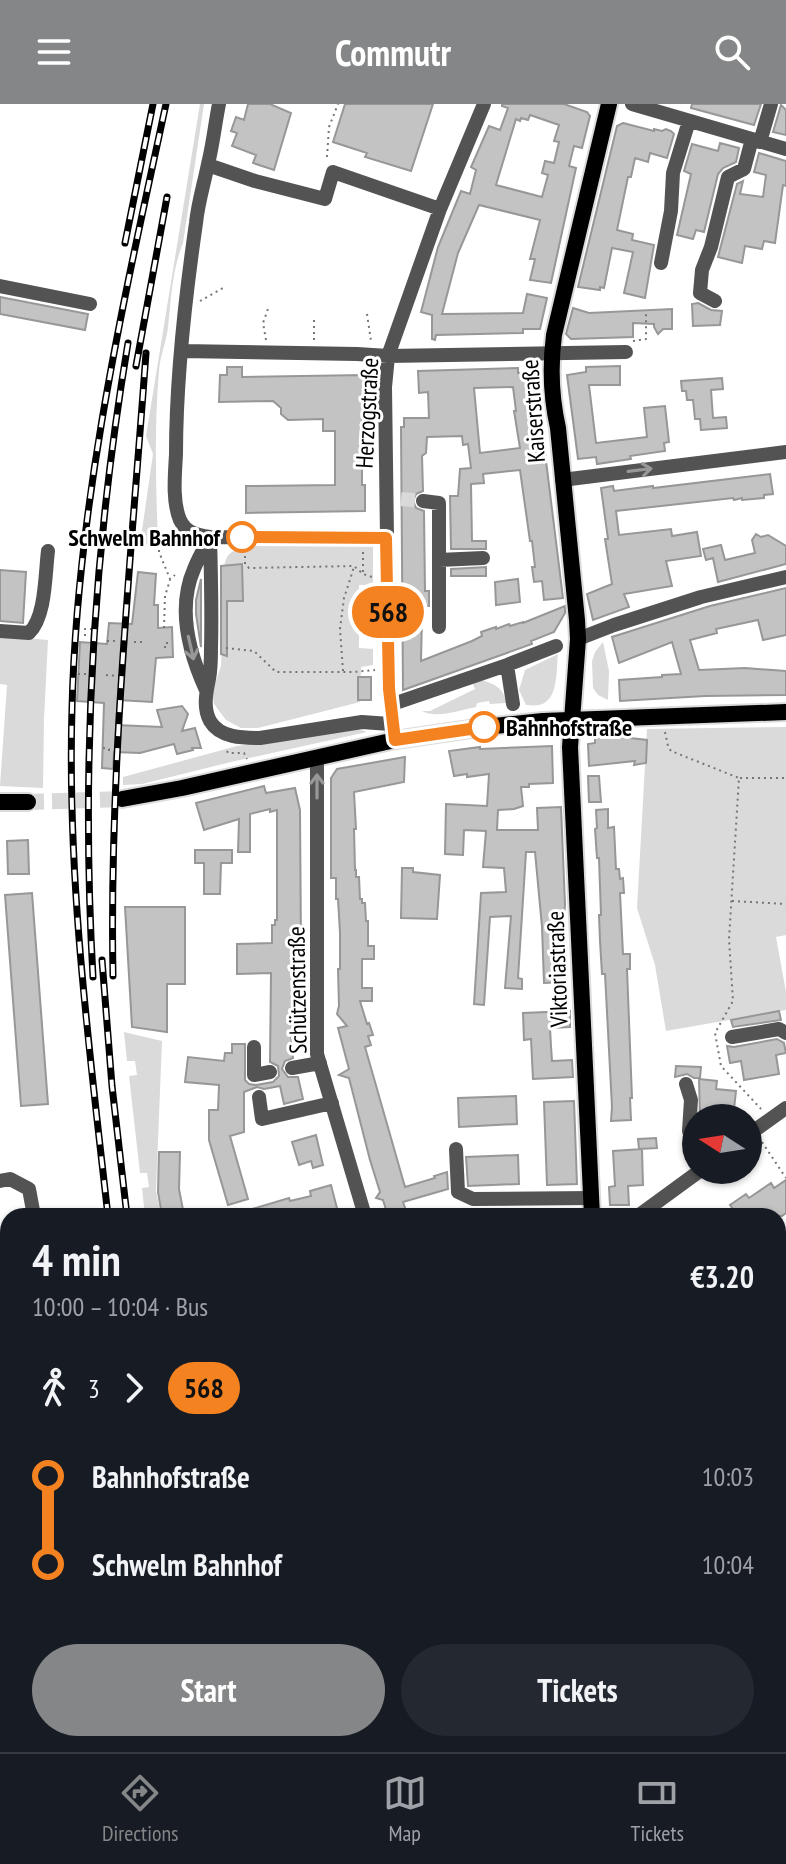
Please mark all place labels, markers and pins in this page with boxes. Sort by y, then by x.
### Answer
place label: Schwelm Bahnhof [68,522,222,553]
marker: Schwelm Bahnhof [227,522,257,552]
marker: Bahnhofstraße [469,712,499,742]
place label: Bahnhofstraße [506,712,632,743]

